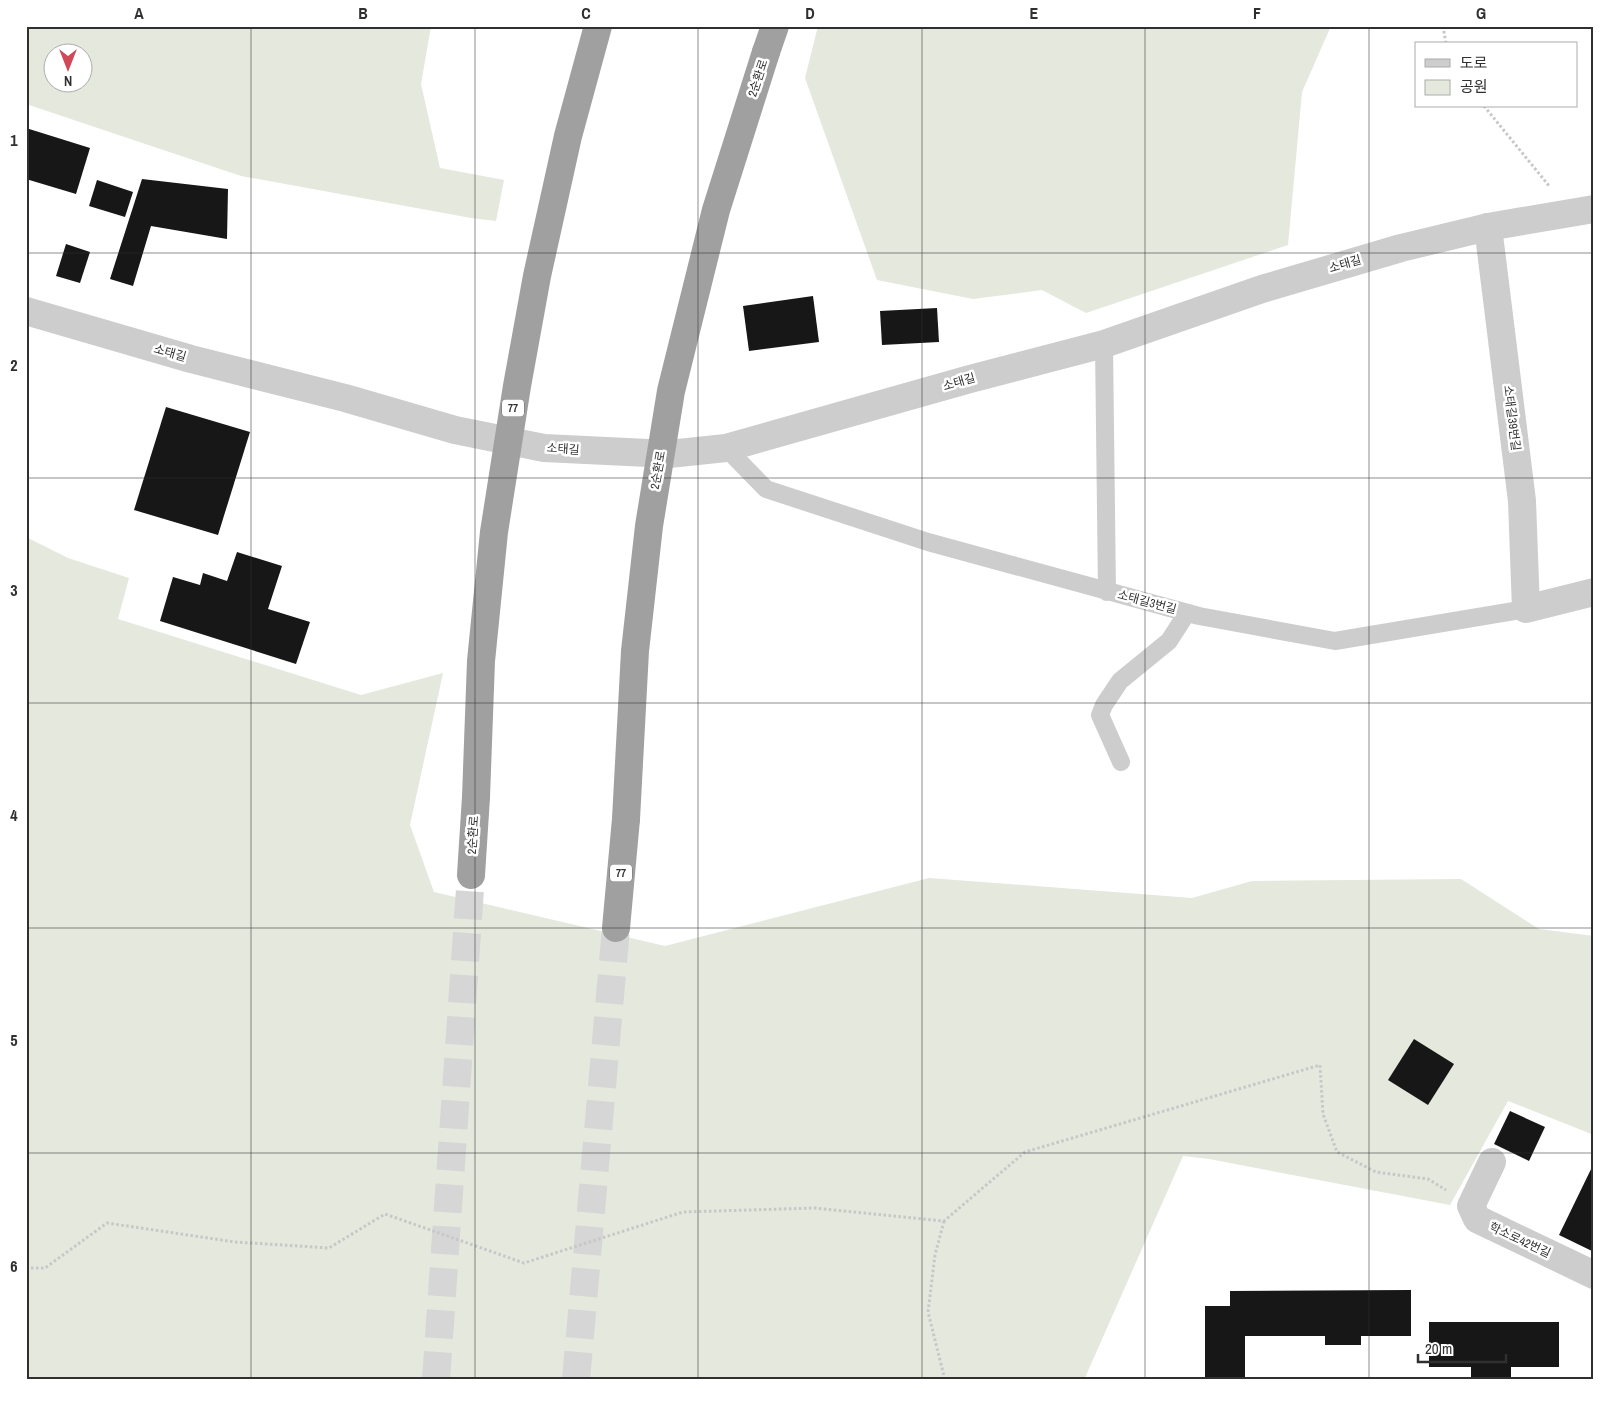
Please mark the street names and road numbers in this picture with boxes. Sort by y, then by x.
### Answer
street label: 2순환로 [744,57,772,99]
street label: 소태길 [1327,252,1363,276]
street label: 소태길 [152,341,188,365]
street label: 소태길 [941,370,977,394]
street label: 소태길39번길 [1500,384,1524,452]
road number: 77 [502,399,524,416]
street label: 소태길 [546,440,580,458]
street label: 2순환로 [647,450,669,490]
street label: 소태길3번길 [1116,586,1178,618]
street label: 2순환로 [464,815,482,855]
road number: 77 [610,864,632,881]
street label: 학소로42번길 [1487,1219,1553,1261]

